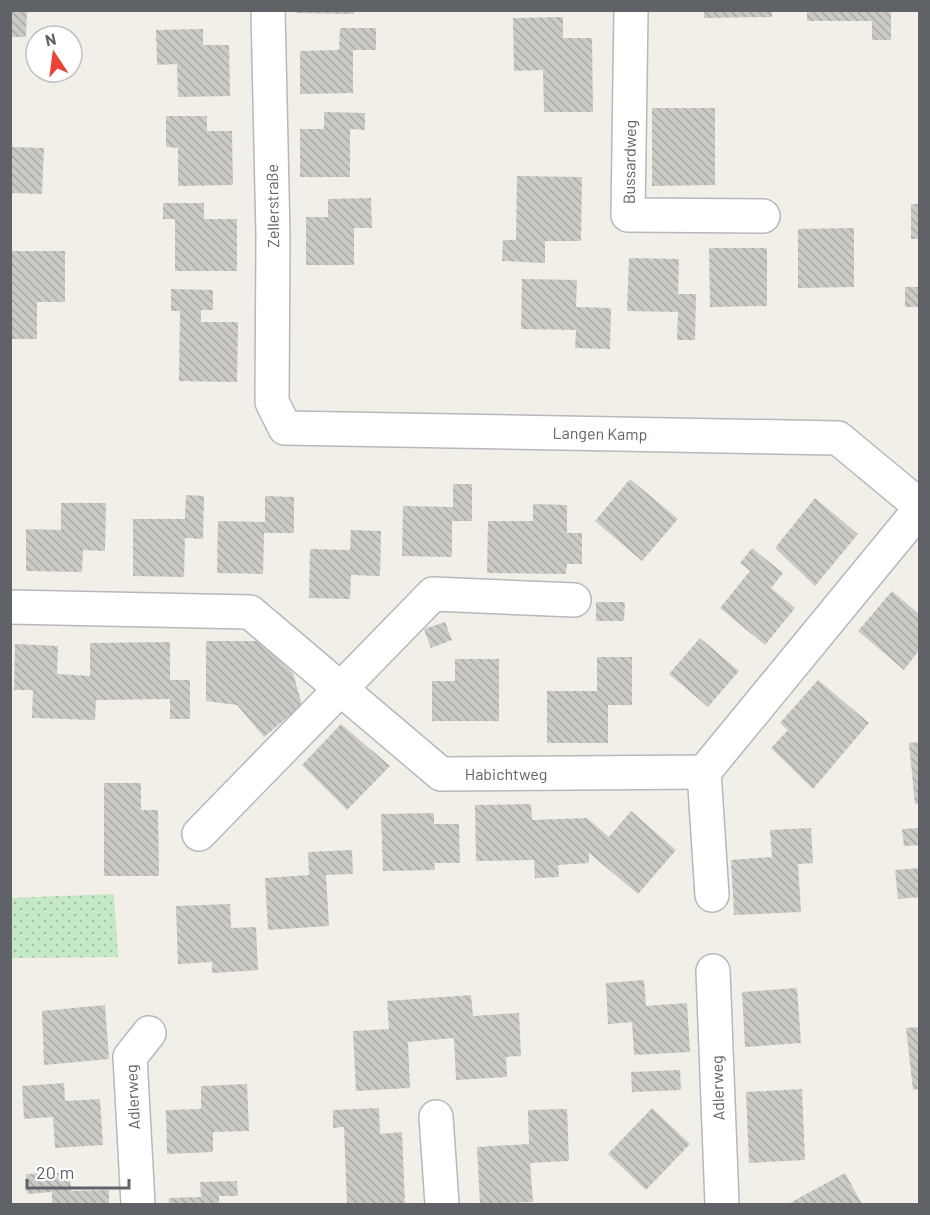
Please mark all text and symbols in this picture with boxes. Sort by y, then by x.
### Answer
north arrow [24,24,84,84]
text: N [43,28,58,49]
street label: Bussardweg [619,120,639,204]
street label: Zellerstraße [262,164,282,248]
street label: Langen Kamp [552,423,648,443]
street label: Habichtweg [465,764,547,783]
street label: Adlerweg [706,1055,728,1121]
street label: Adlerweg [121,1064,143,1130]
scale bar [27,1152,129,1190]
text: 20 m [36,1161,74,1183]

